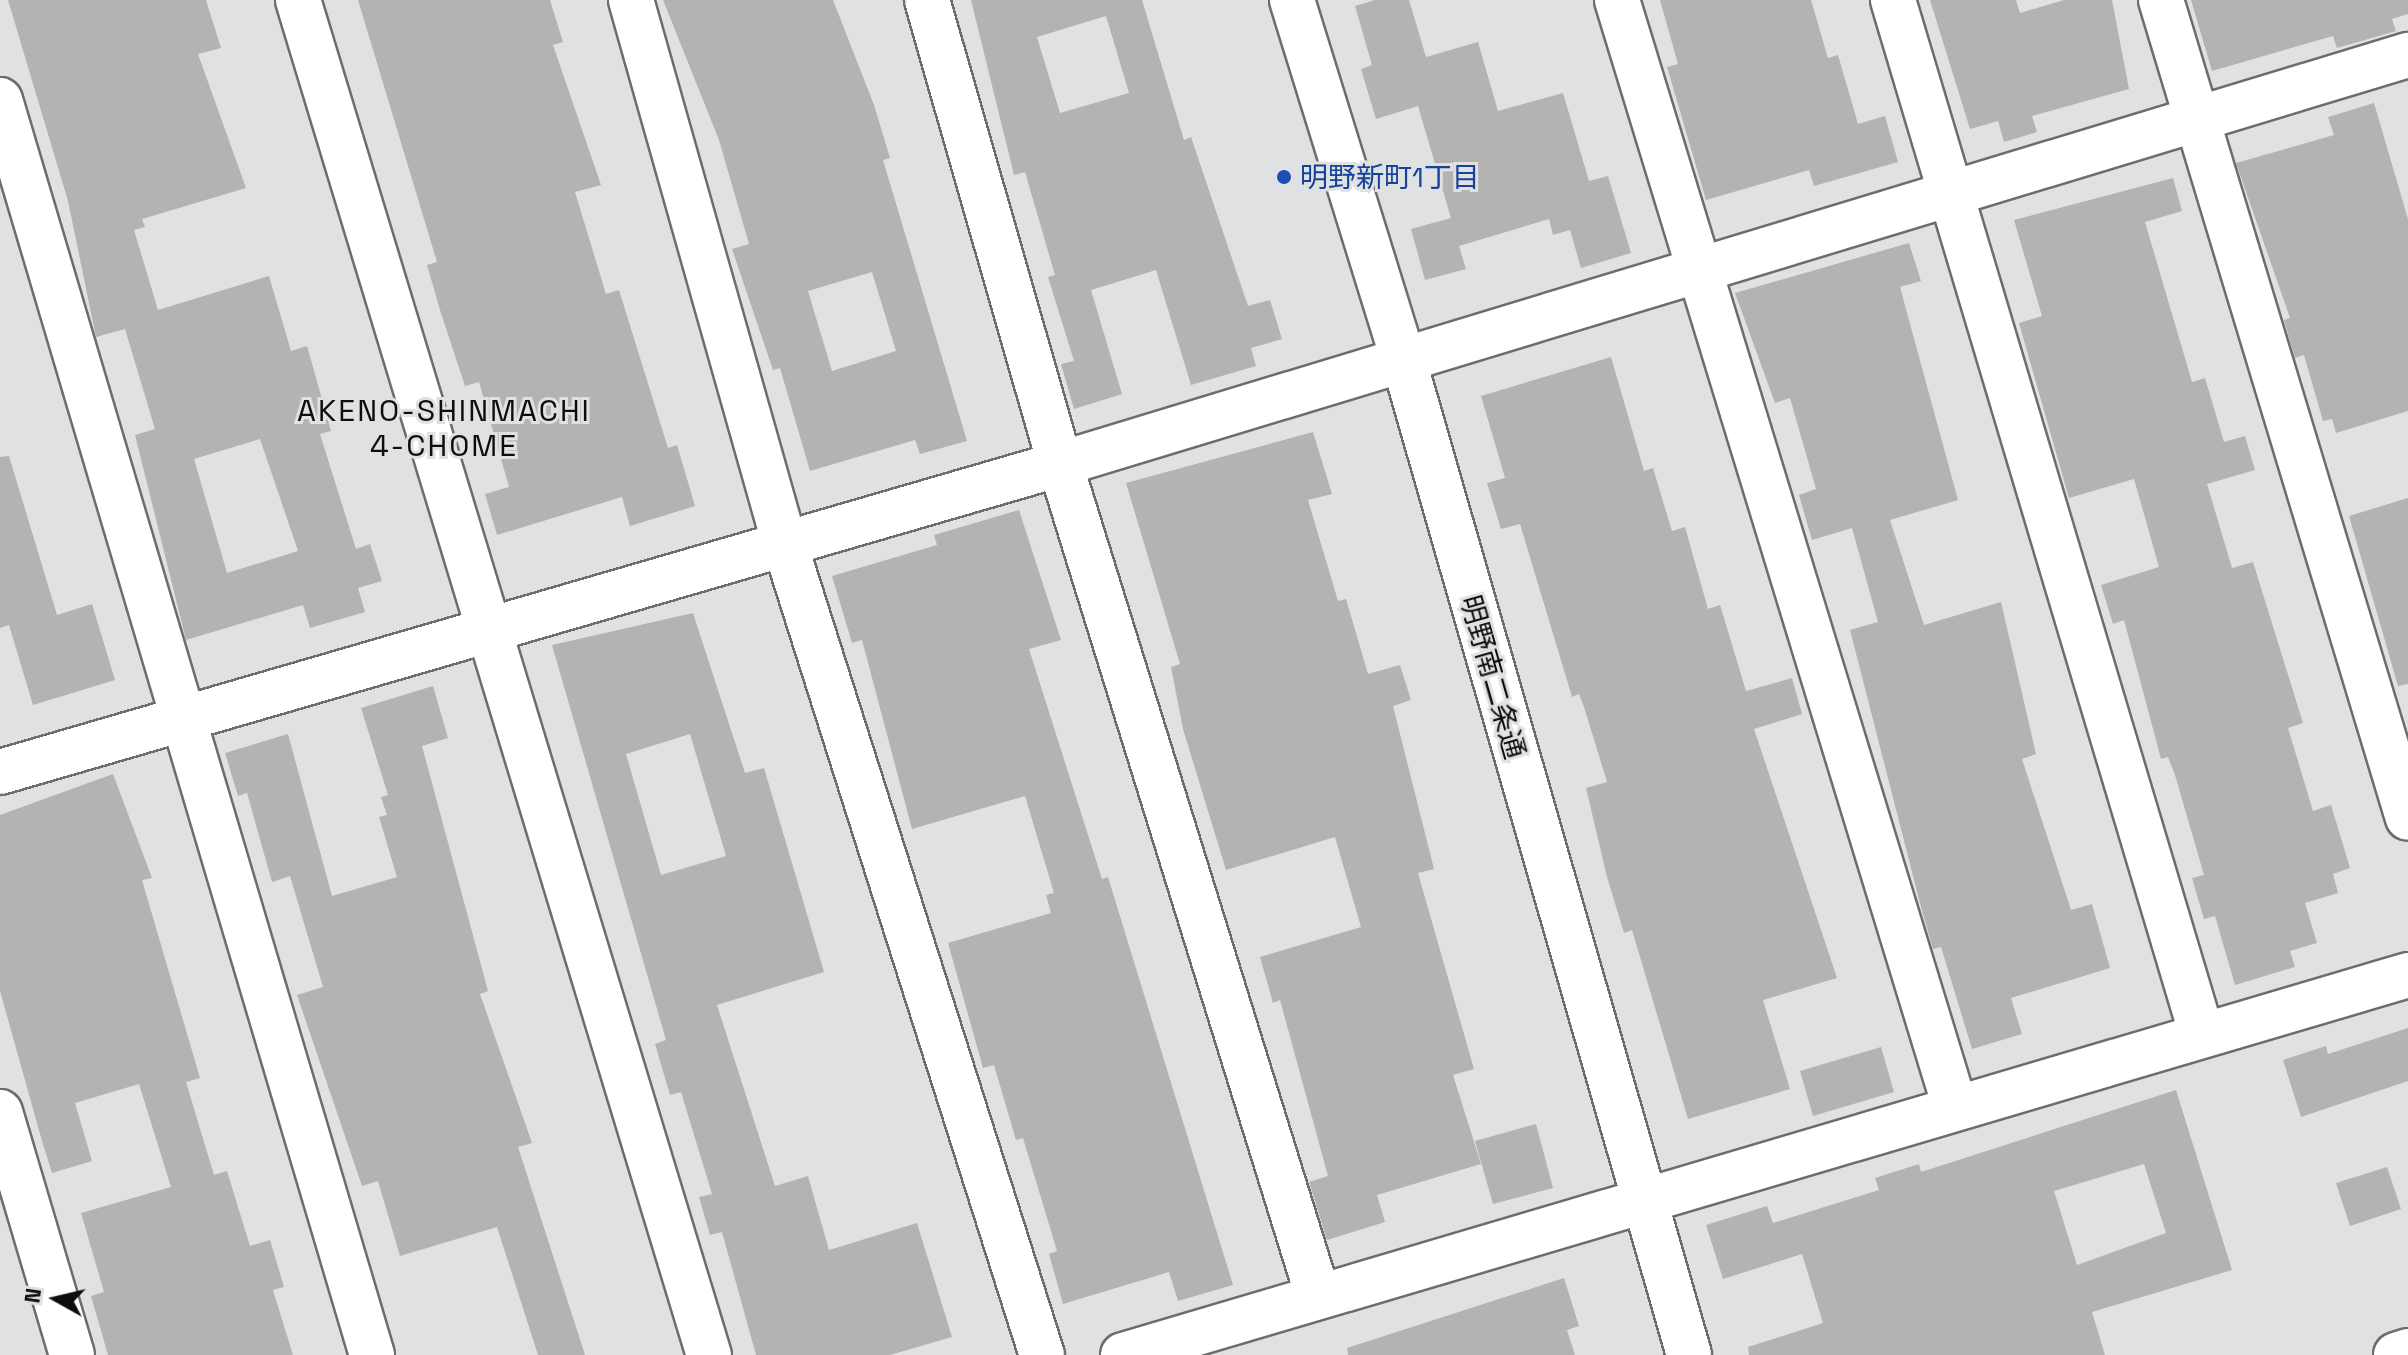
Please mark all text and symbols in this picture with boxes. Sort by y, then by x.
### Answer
place label: 明野新町1丁目 [1300,160,1480,194]
marker: 明野新町1丁目 [1275,168,1293,186]
district label: AKENO-SHINMACHI 4-CHOME [297,393,591,464]
street label: 明野南二条通 [1454,592,1532,762]
north arrow [16,1259,96,1339]
text: N [17,1286,47,1305]

